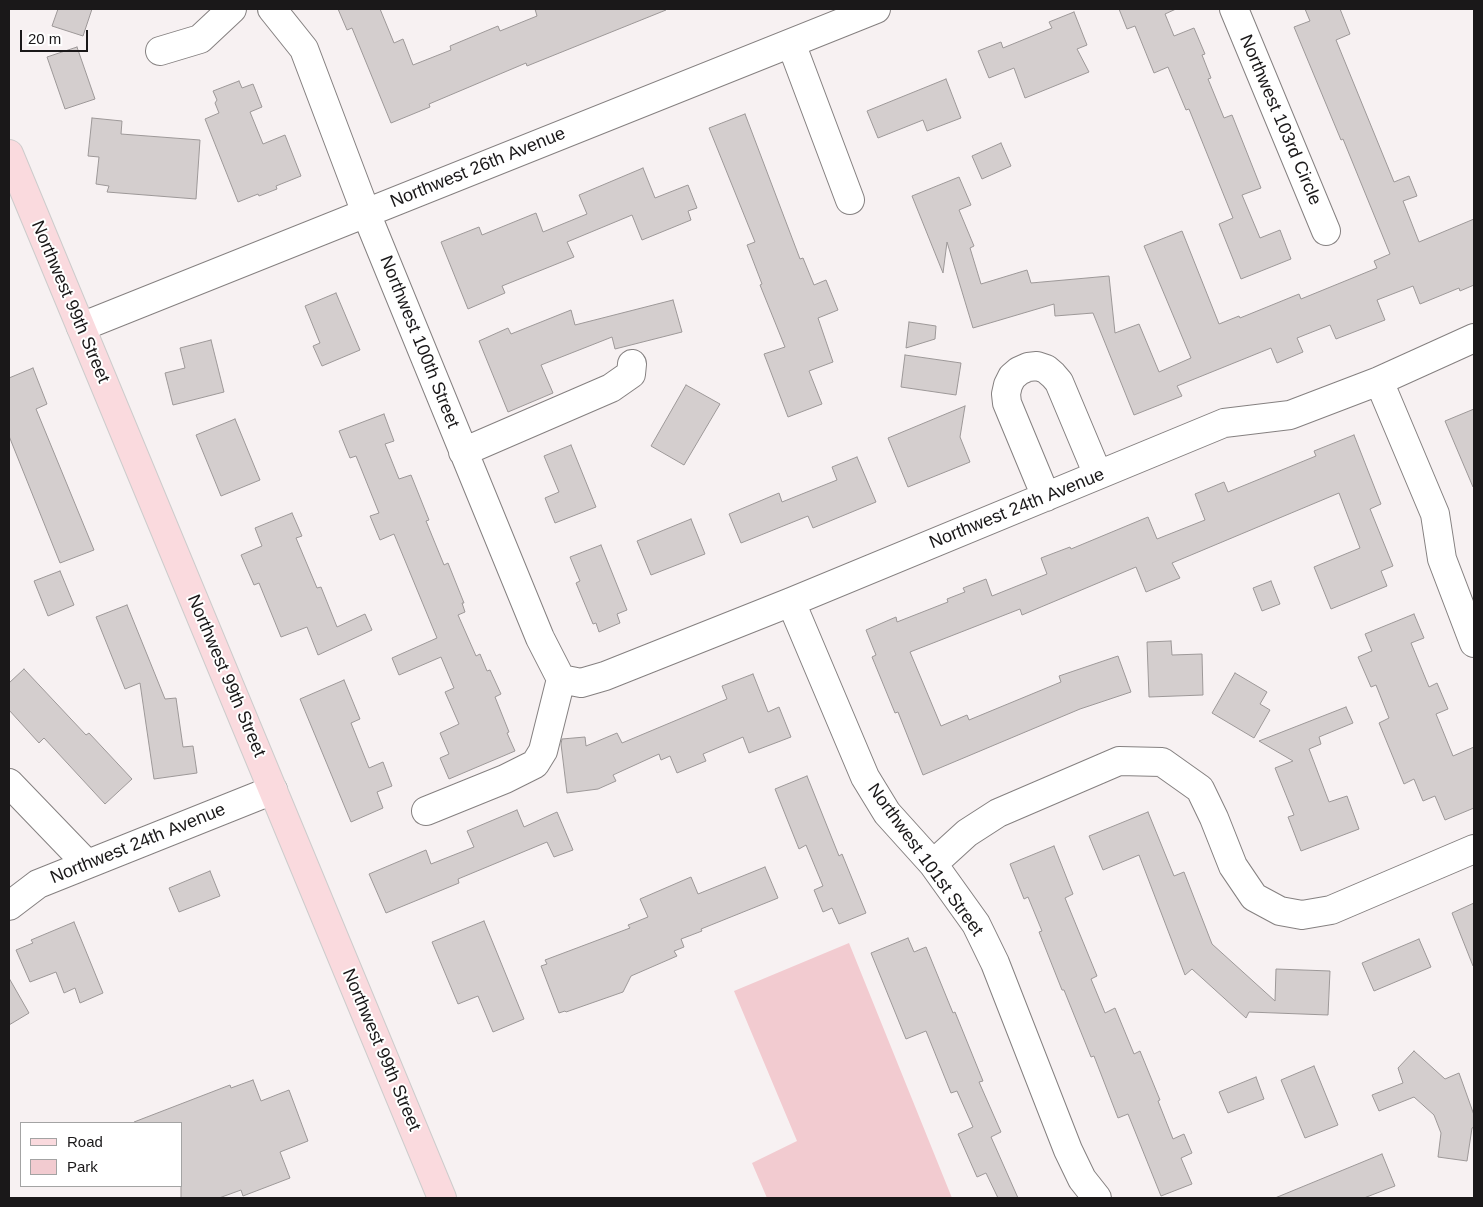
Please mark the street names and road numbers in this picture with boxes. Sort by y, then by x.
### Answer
street label: Northwest 103rd Circle [1234,32,1326,208]
street label: Northwest 26th Avenue [387,123,569,213]
street label: Northwest 99th Street [26,218,114,386]
street label: Northwest 100th Street [375,253,463,431]
street label: Northwest 24th Avenue [926,464,1108,554]
street label: Northwest 99th Street [182,592,270,760]
street label: Northwest 101st Street [862,780,988,940]
street label: Northwest 24th Avenue [47,799,229,889]
street label: Northwest 99th Street [337,966,425,1134]

